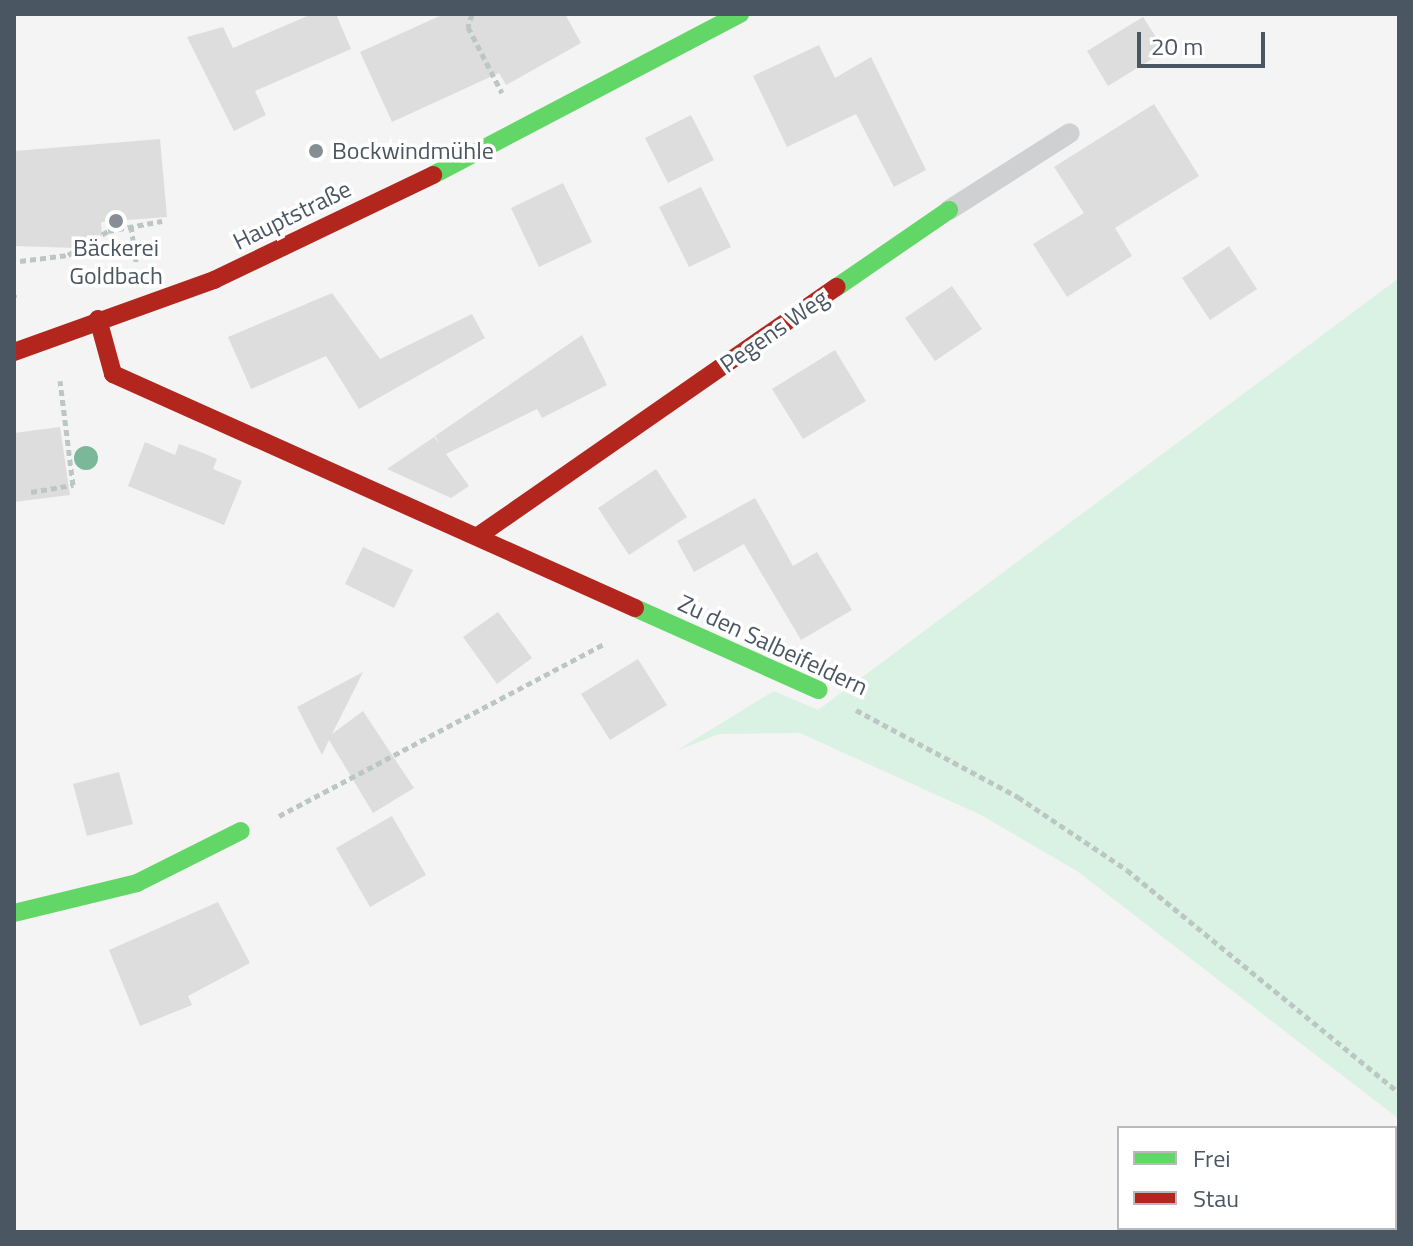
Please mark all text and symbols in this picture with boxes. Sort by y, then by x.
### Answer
scale bar [1141,16,1269,66]
text: 20 m [1151,28,1203,64]
place label: Bockwindmühle [332,137,494,165]
marker: Bockwindmühle [307,142,325,160]
street label: Hauptstraße [228,174,356,256]
marker: Bäckerei Goldbach [107,212,125,230]
place label: Bäckerei Goldbach [69,234,163,290]
street label: Pegens Weg [714,283,834,379]
street label: Zu den Salbeifeldern [674,589,872,701]
legend [1117,1126,1397,1230]
text: Frei [1193,1140,1231,1176]
text: Stau [1193,1180,1239,1216]

